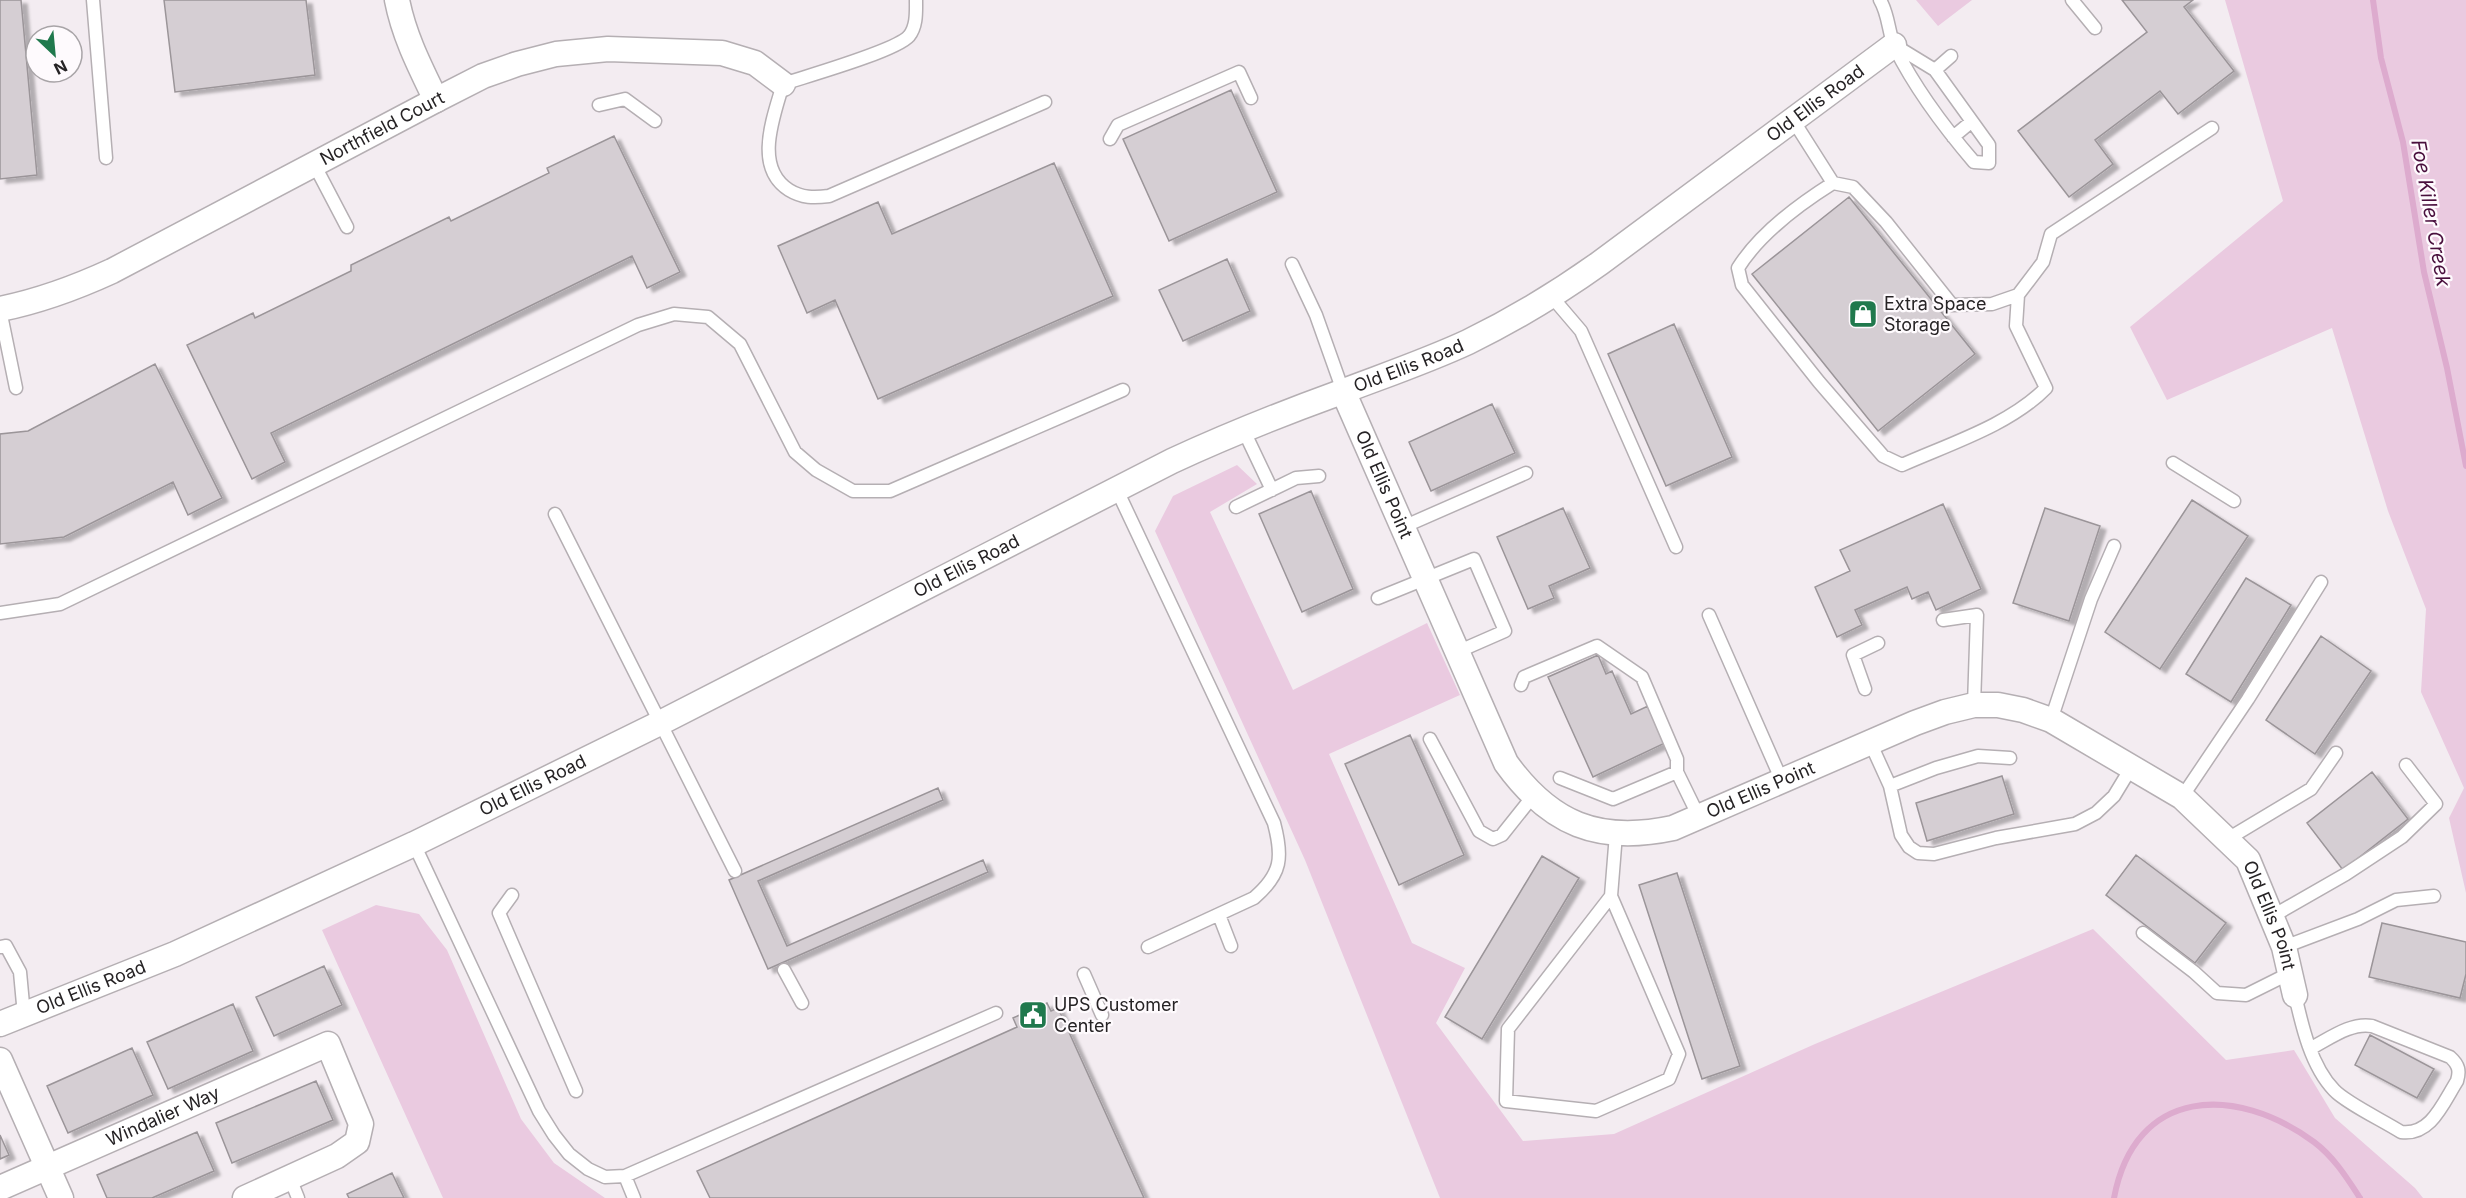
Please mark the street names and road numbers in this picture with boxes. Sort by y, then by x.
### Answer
street label: Old Ellis Road [1762,60,1868,146]
street label: Northfield Court [316,87,448,169]
street label: Old Ellis Road [1351,334,1467,396]
street label: Old Ellis Point [1352,427,1417,542]
street label: Old Ellis Road [910,530,1023,602]
street label: Old Ellis Road [476,750,589,820]
street label: Old Ellis Point [1703,757,1818,822]
street label: Old Ellis Point [2239,857,2300,972]
street label: Old Ellis Road [33,956,149,1018]
street label: Windalier Way [103,1082,223,1150]

